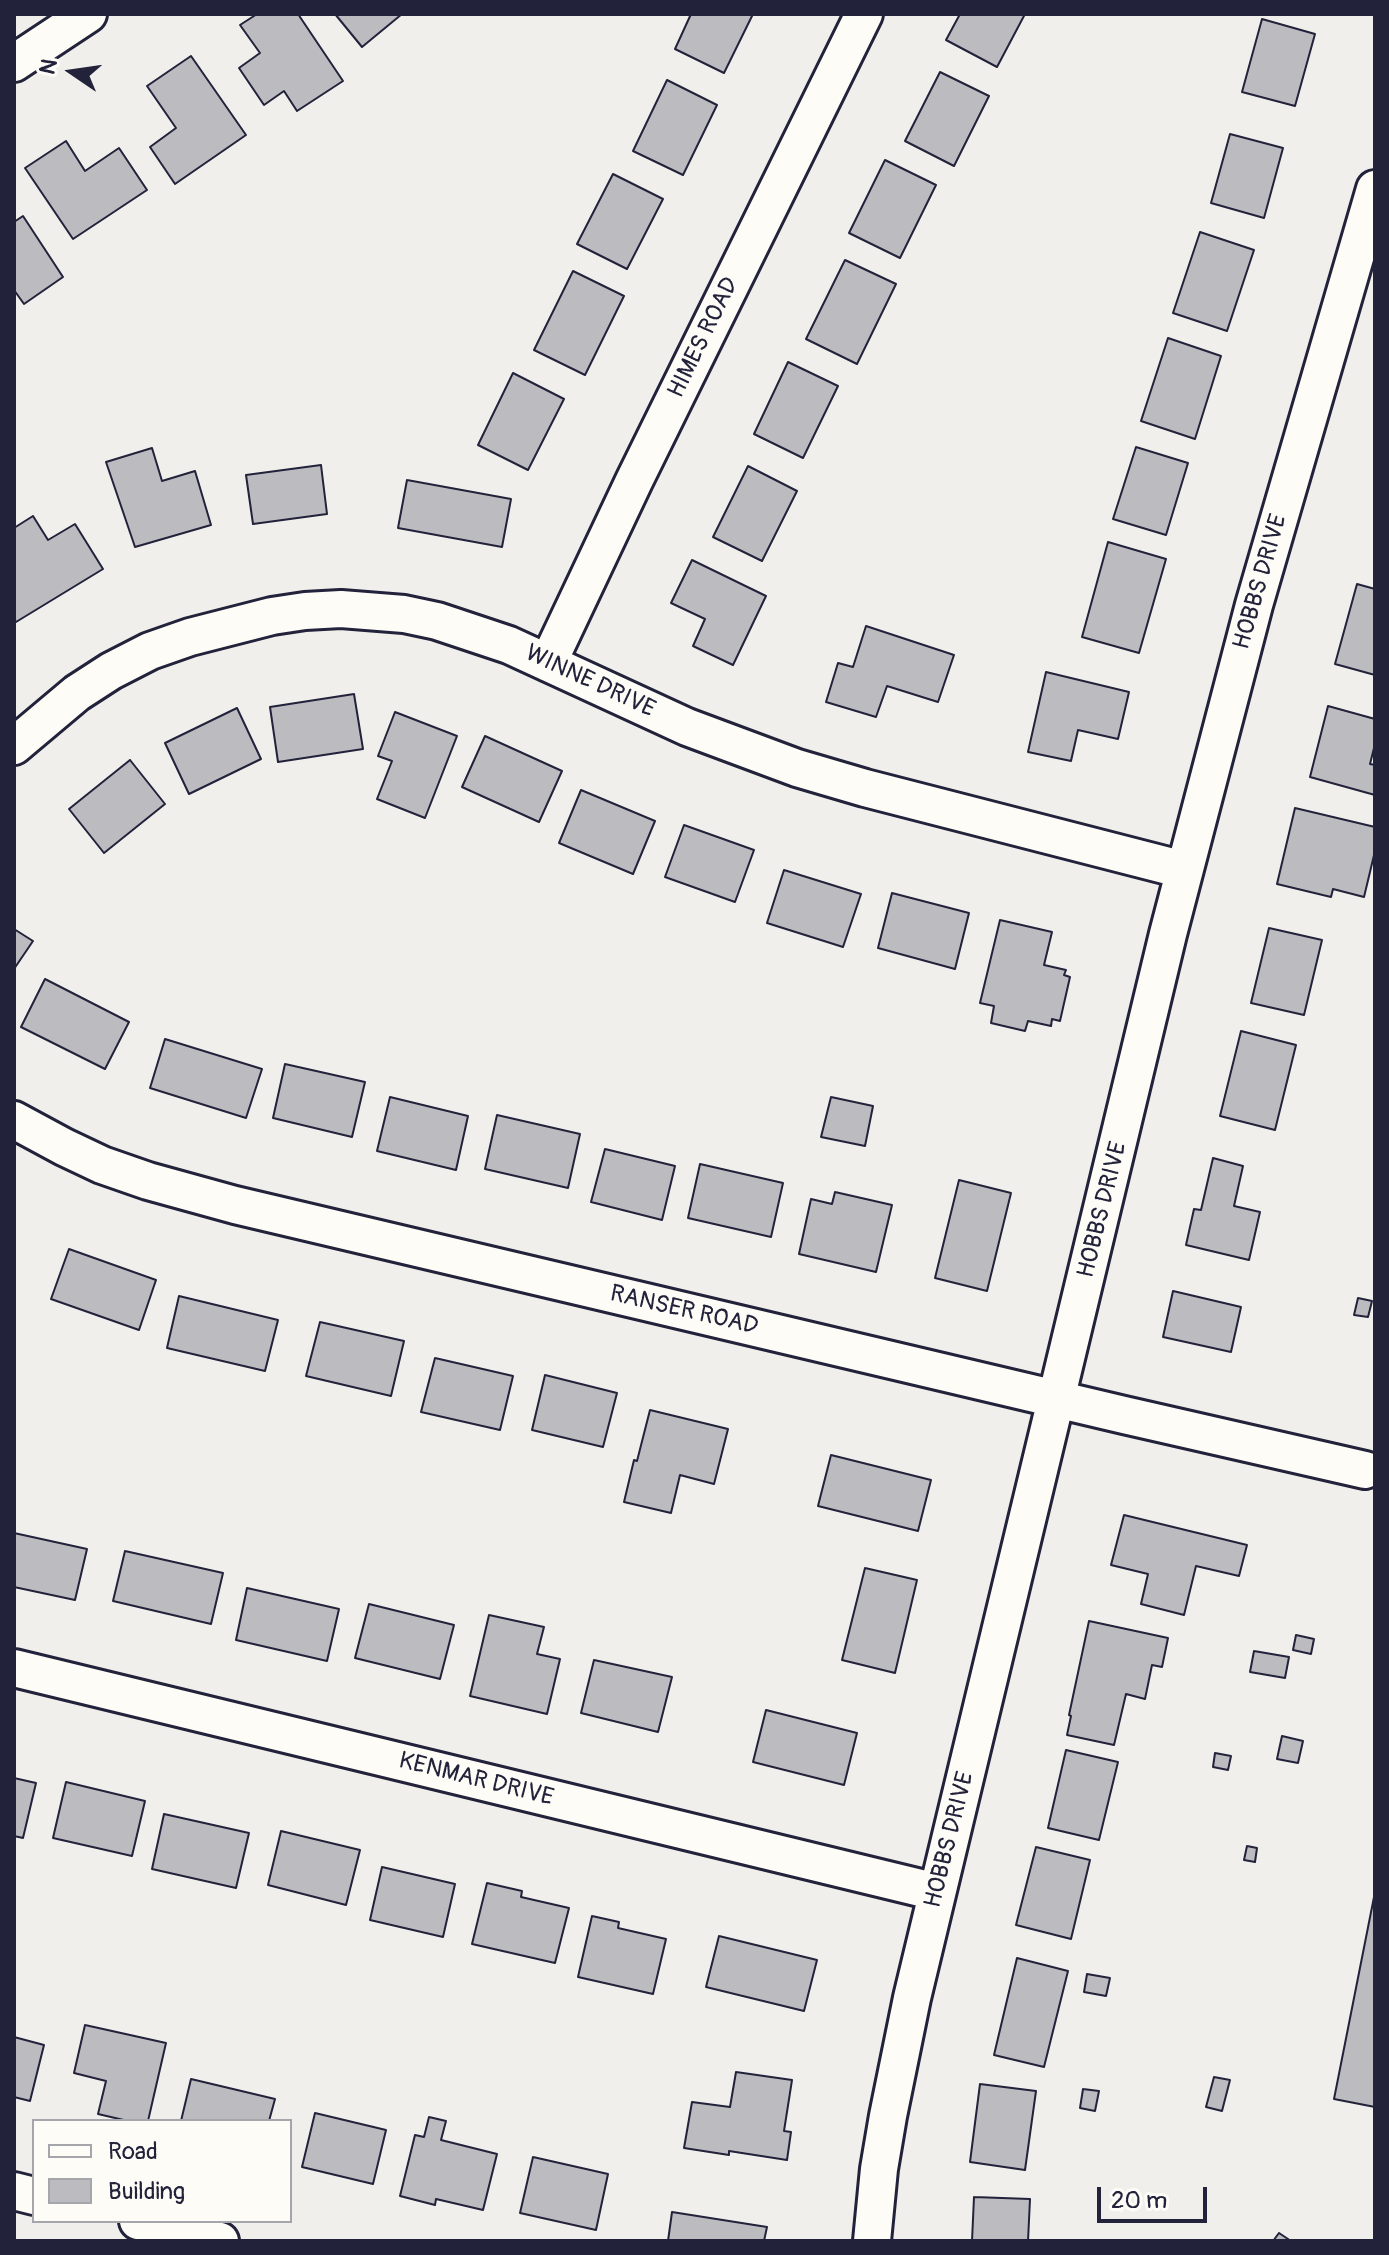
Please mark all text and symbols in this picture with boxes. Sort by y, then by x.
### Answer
north arrow [32,32,112,112]
text: N [33,56,64,77]
street label: HIMES ROAD [662,273,746,403]
street label: HOBBS DRIVE [1228,511,1294,653]
street label: WINNE DRIVE [520,639,660,725]
street label: HOBBS DRIVE [1072,1139,1134,1281]
street label: RANSER ROAD [607,1280,761,1342]
street label: KENMAR DRIVE [396,1747,556,1813]
street label: HOBBS DRIVE [919,1769,981,1911]
legend [32,2119,292,2223]
text: Road [108,2137,158,2166]
scale bar [1101,2171,1211,2221]
text: Building [108,2177,185,2206]
text: 20 m [1111,2186,1167,2215]

